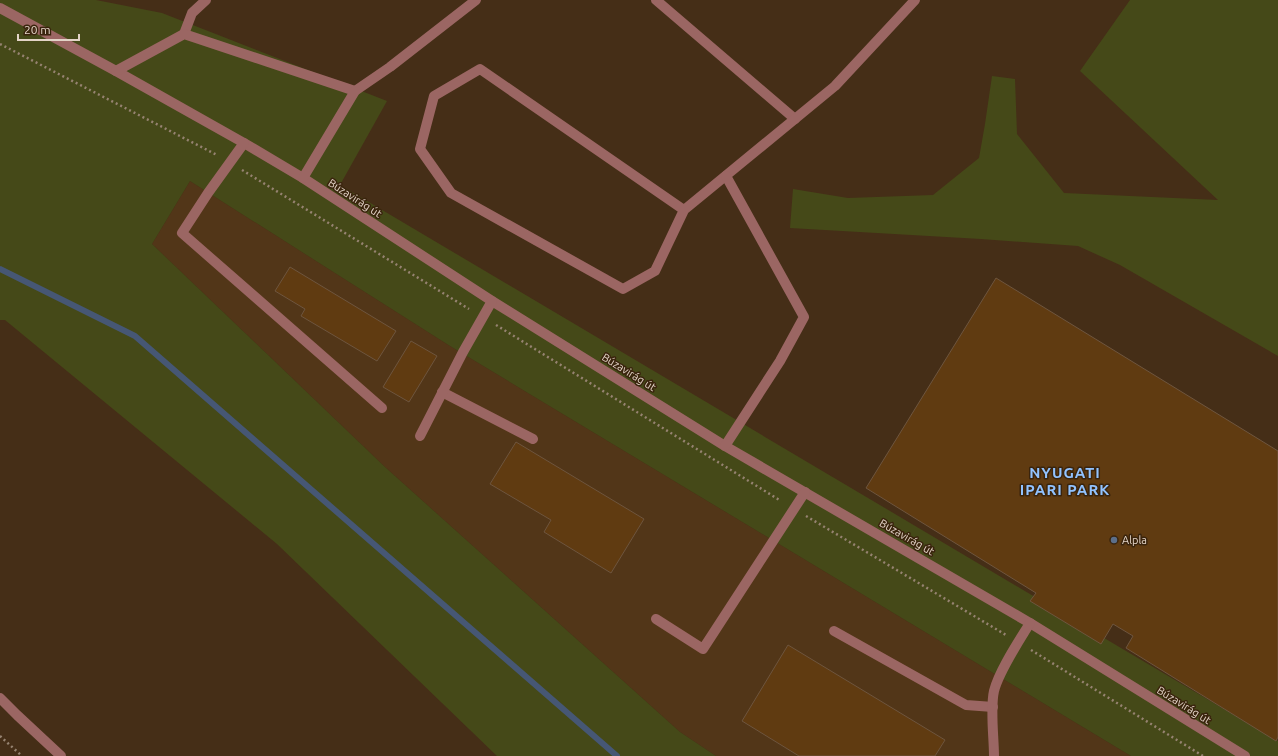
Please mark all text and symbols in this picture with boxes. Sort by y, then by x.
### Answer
scale bar [18,16,79,42]
text: 20 m [24,23,51,36]
street label: Búzavirág út [326,176,385,220]
street label: Búzavirág út [600,351,659,394]
district label: NYUGATI IPARI PARK [1020,464,1110,498]
street label: Búzavirág út [877,516,937,558]
place label: Alpla [1122,534,1147,546]
marker: Alpla [1109,535,1119,545]
street label: Búzavirág út [1155,684,1214,727]

